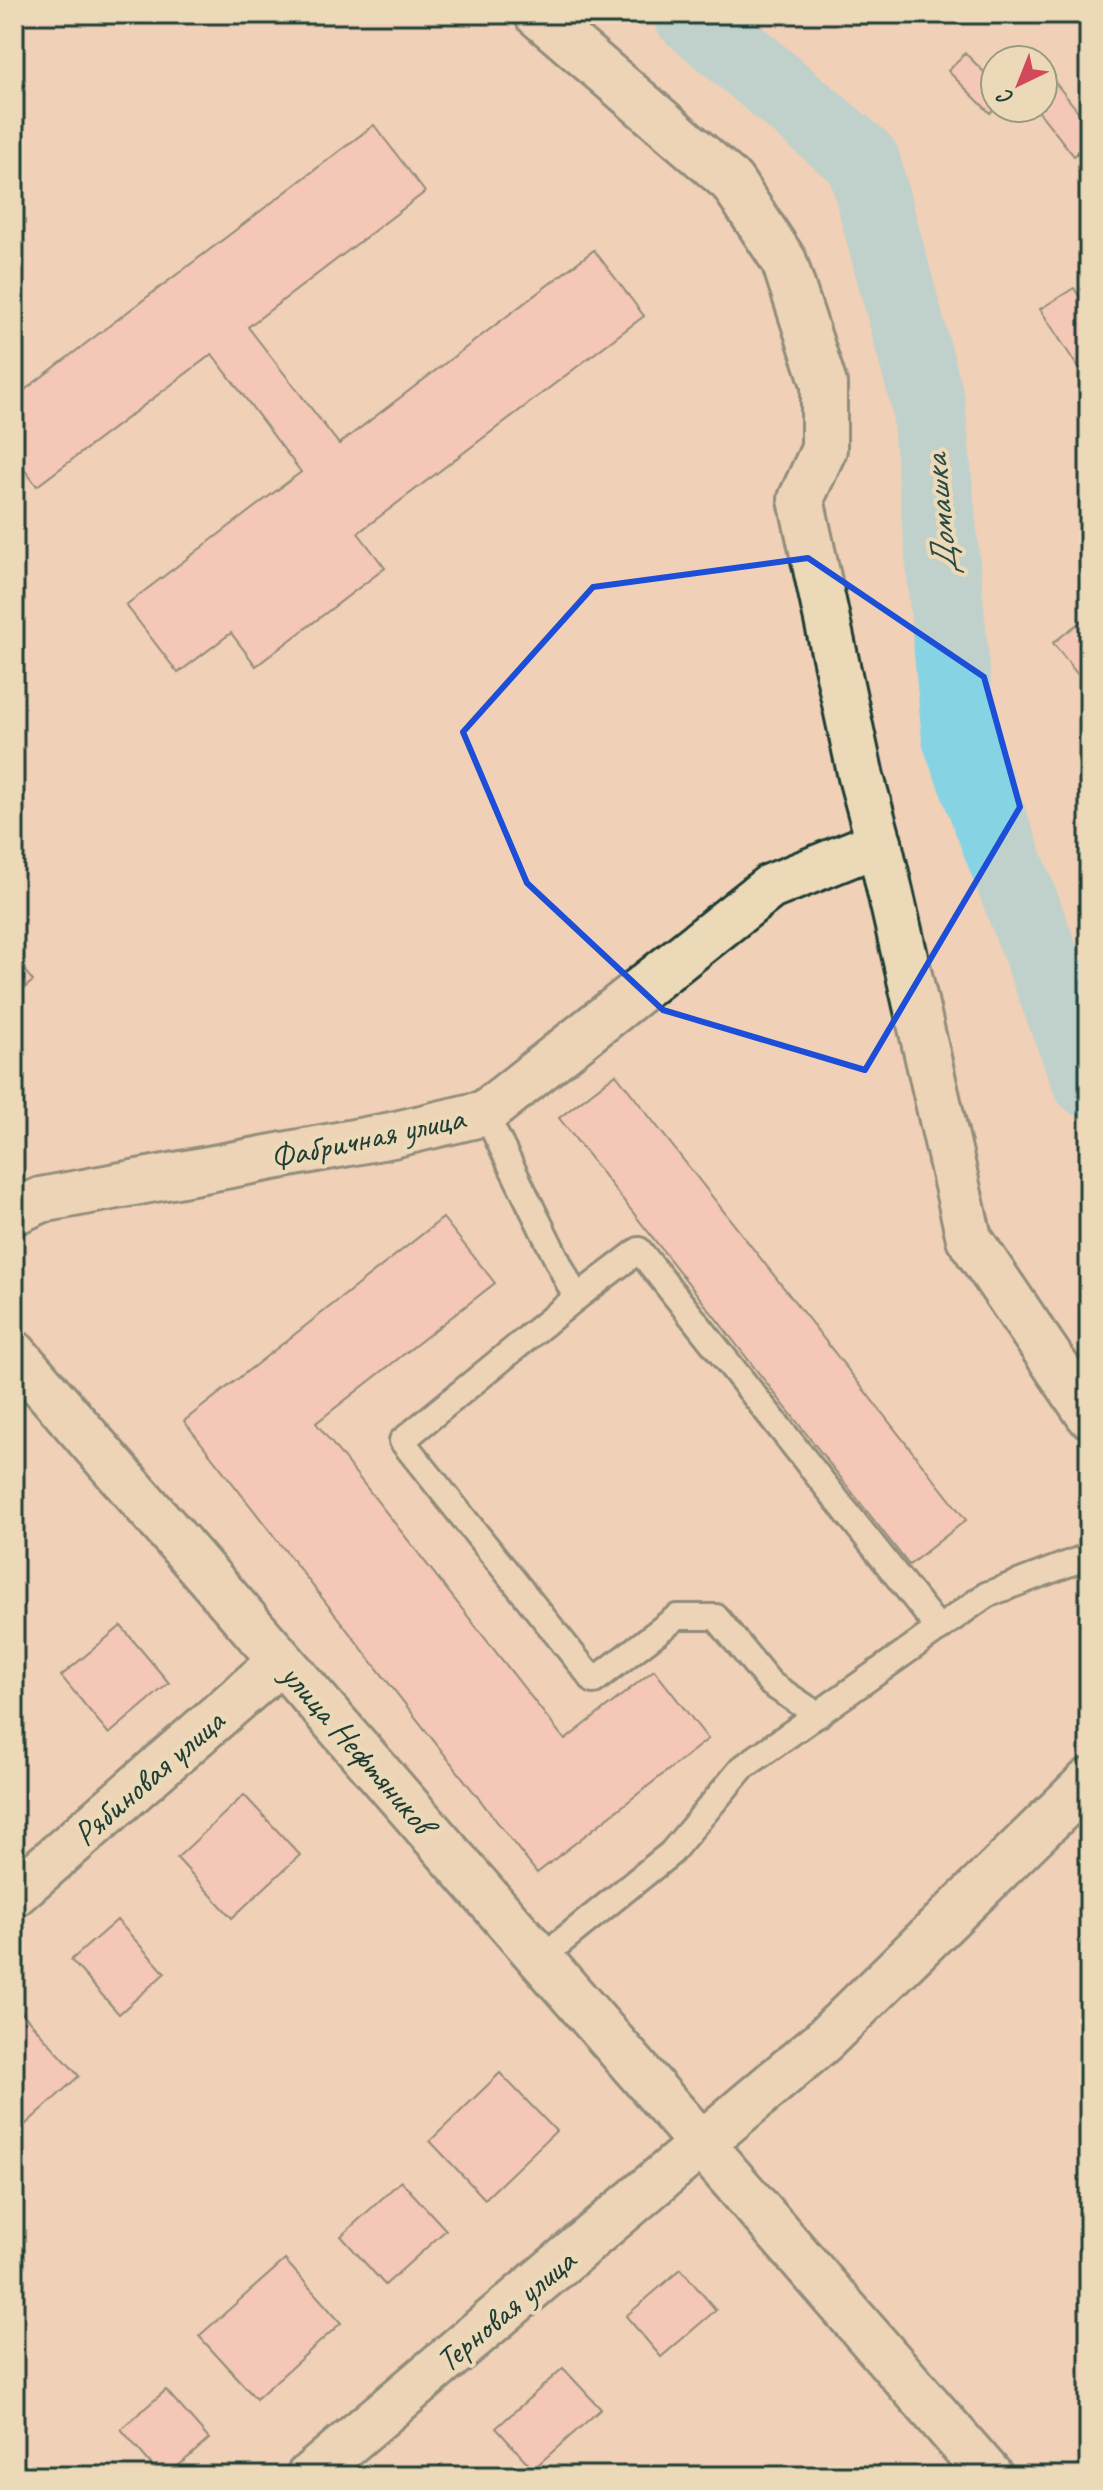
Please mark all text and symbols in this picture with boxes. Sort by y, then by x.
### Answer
north arrow [979,44,1059,124]
text: С [990,82,1020,112]
water label: Домашка [912,449,968,577]
street label: Фабричная улица [266,1096,470,1179]
street label: улица Нефтяников [271,1653,448,1848]
street label: Рябиновая улица [64,1698,235,1855]
street label: Терновая улица [426,2238,586,2381]

